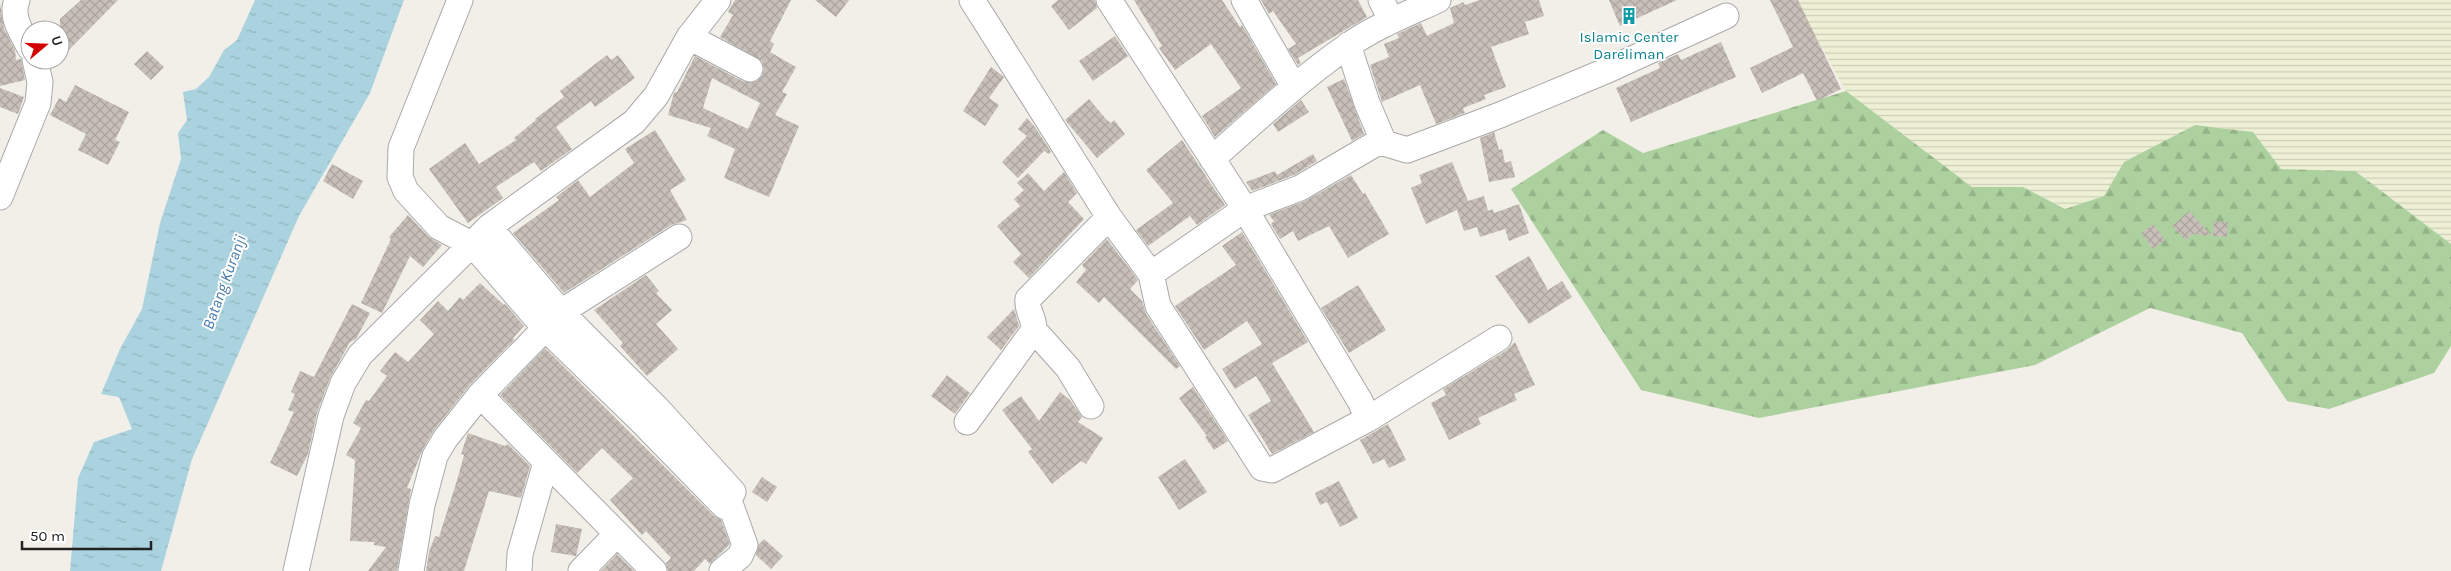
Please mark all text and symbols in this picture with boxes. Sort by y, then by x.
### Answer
building icon: Islamic Center Dareliman [1619,6,1639,26]
north arrow [20,20,70,70]
place label: Islamic Center Dareliman [1579,28,1679,63]
text: U [47,34,66,48]
water label: Batang Kuranji [198,232,250,332]
scale bar [22,518,151,550]
text: 50 m [30,527,65,545]

